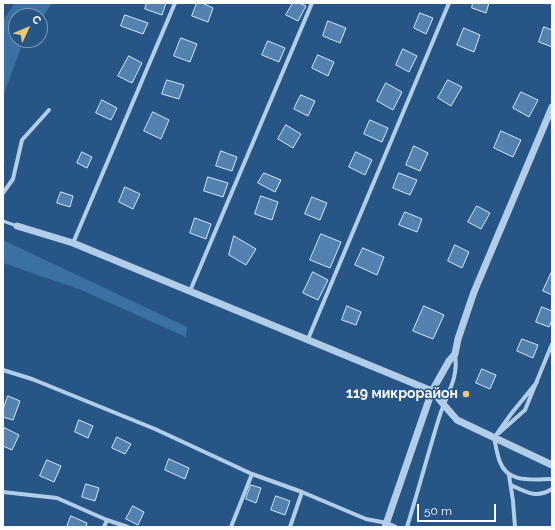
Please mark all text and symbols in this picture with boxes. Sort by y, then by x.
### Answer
north arrow [8,8,48,48]
text: С [29,13,44,27]
place label: 119 микрорайон [346,386,458,402]
marker: 119 микрорайон [461,389,471,399]
scale bar [419,496,498,522]
text: 50 m [424,504,452,518]

